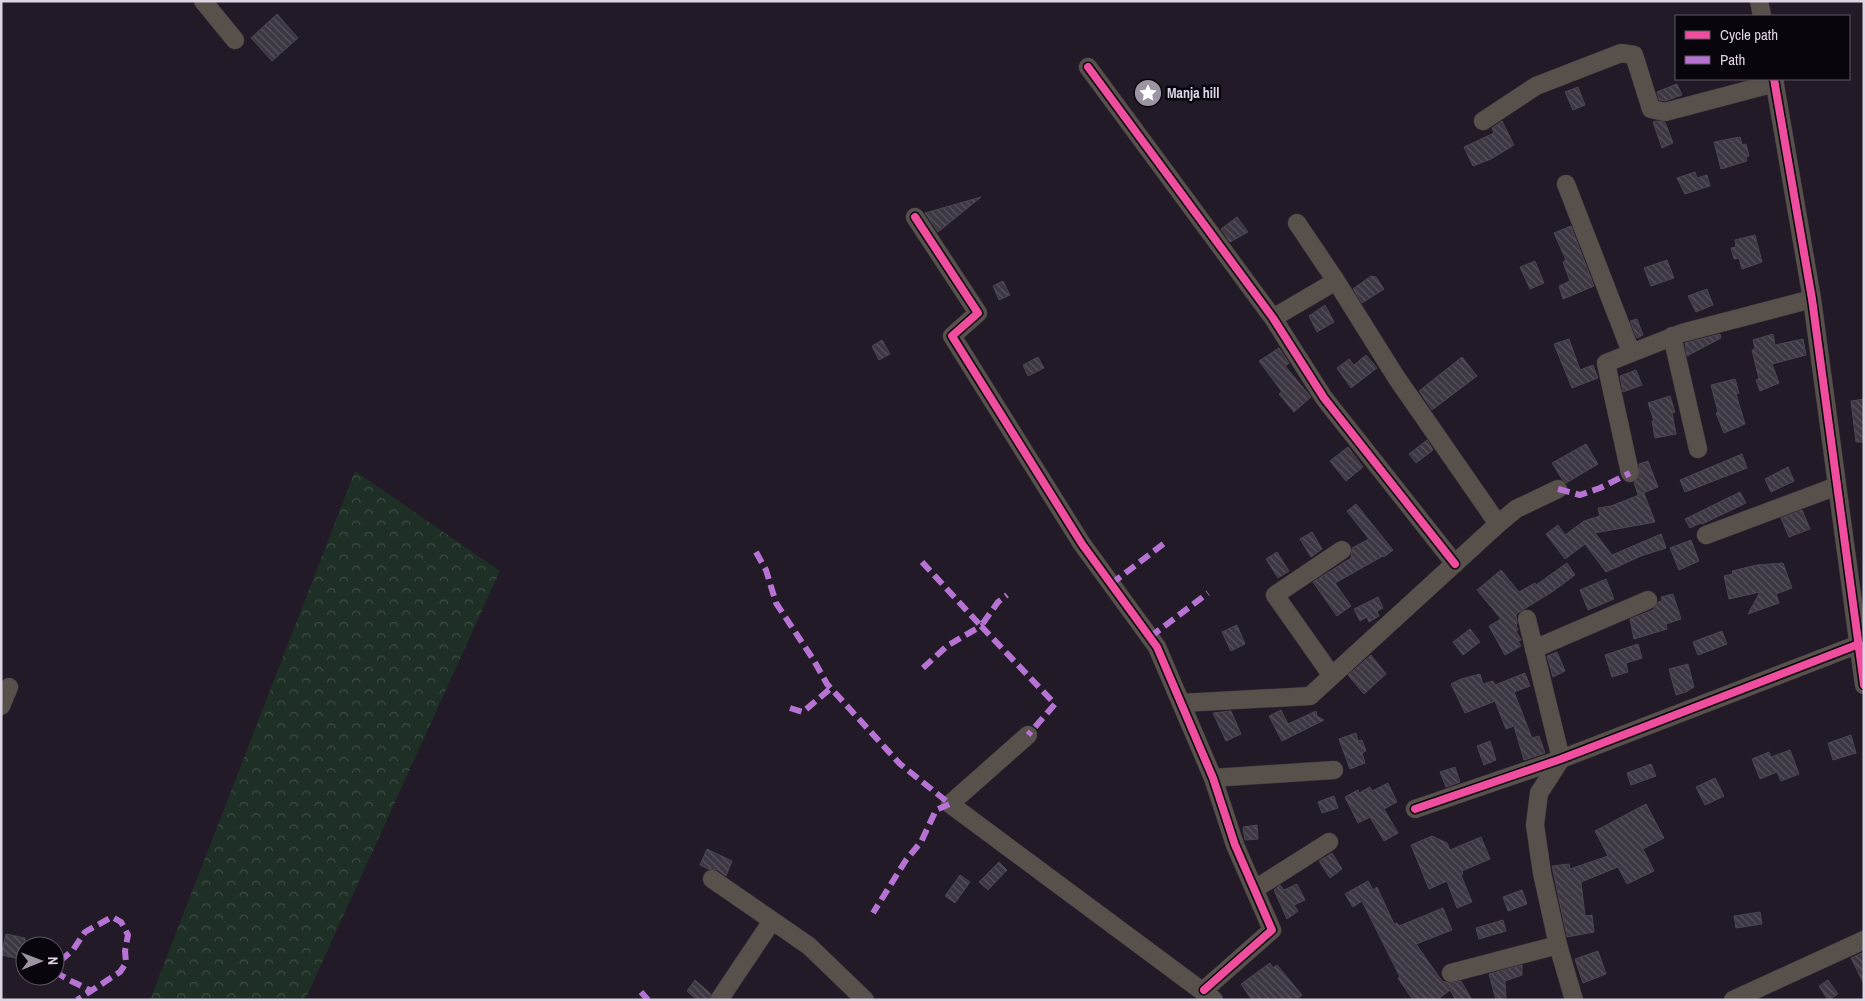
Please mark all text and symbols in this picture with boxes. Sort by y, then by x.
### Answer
legend [1675,15,1850,80]
text: Cycle path [1720,24,1778,45]
text: Path [1720,49,1745,70]
place icon: Manja hill [1133,78,1163,108]
place label: Manja hill [1167,84,1219,102]
north arrow [15,936,65,986]
text: N [44,956,62,965]

